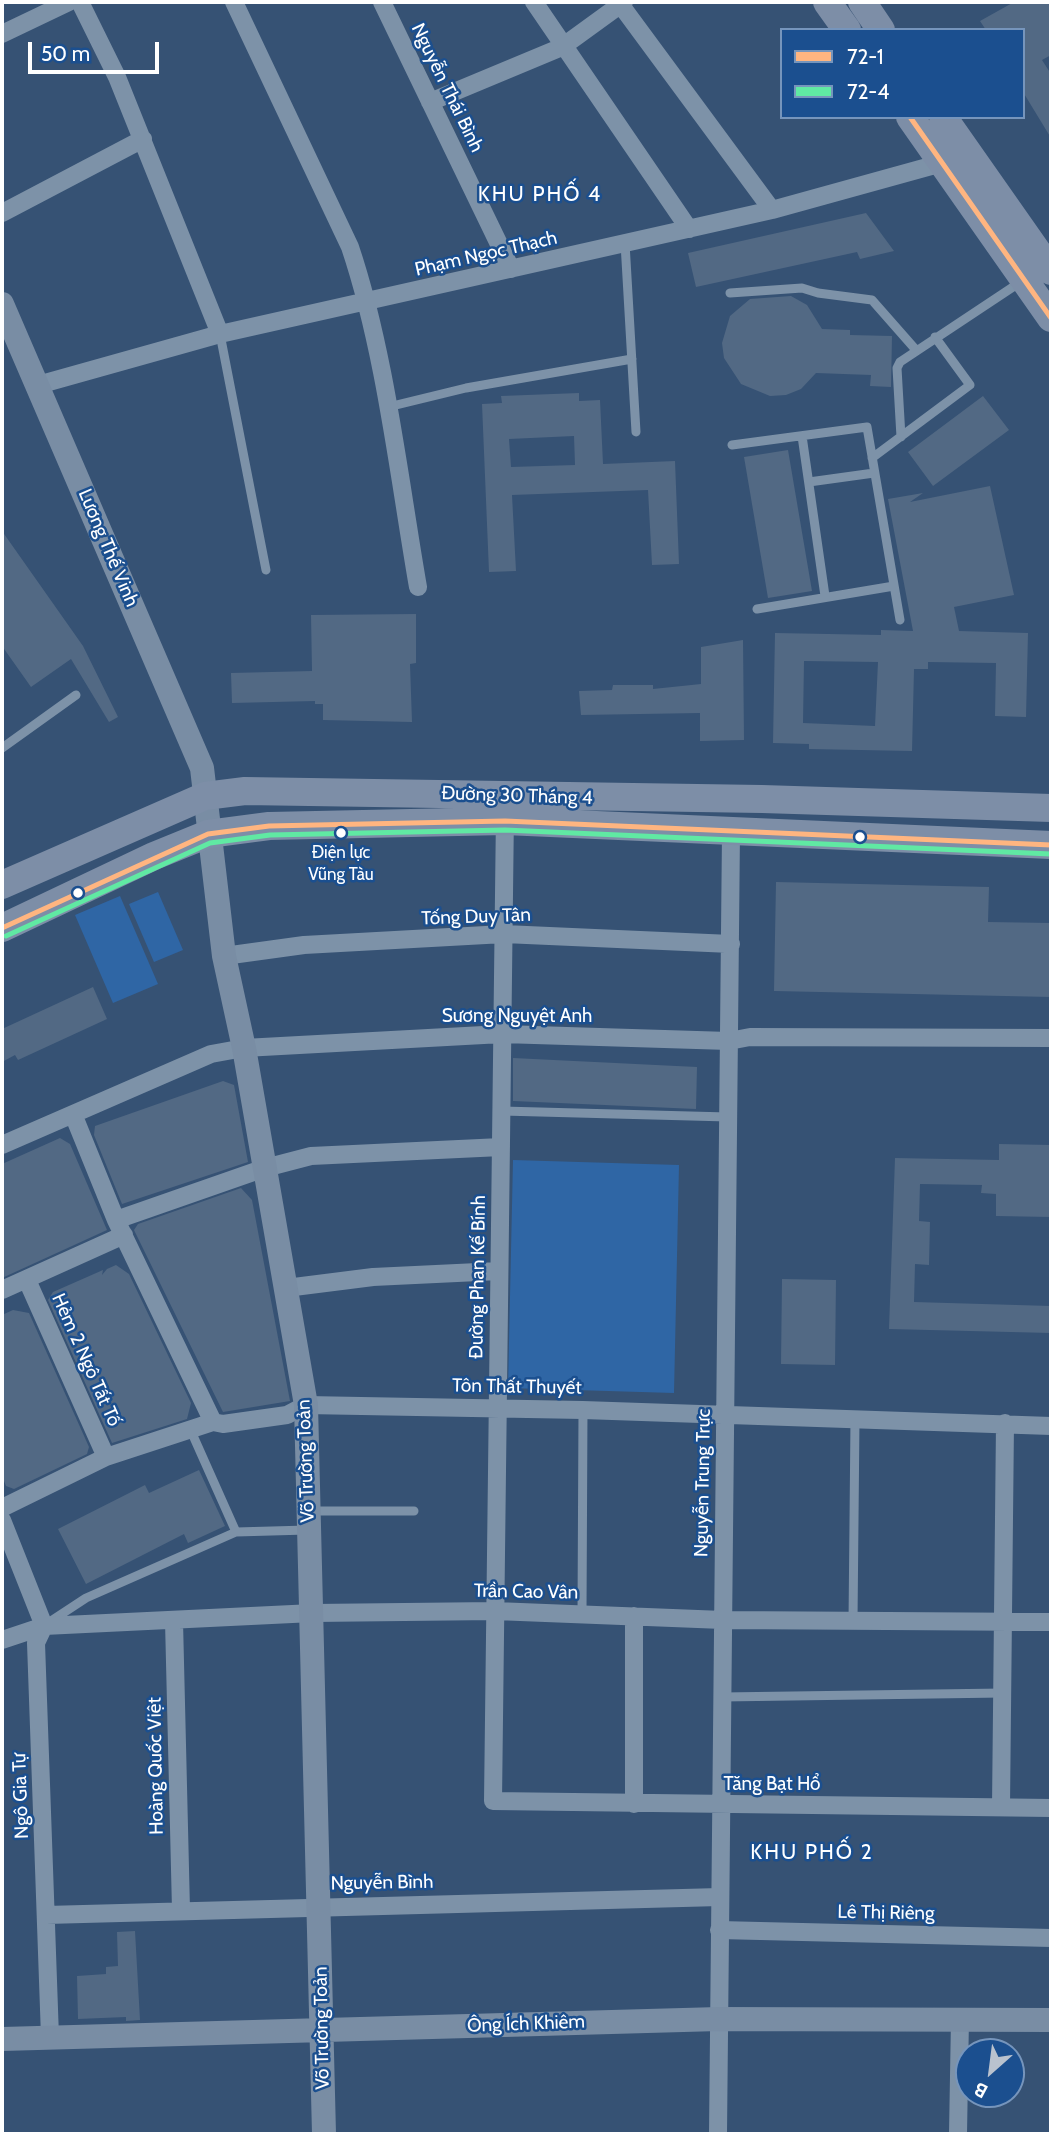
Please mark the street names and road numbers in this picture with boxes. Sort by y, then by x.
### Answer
street label: Nguyễn Thái Bình [406,20,488,156]
street label: Phạm Ngọc Thạch [413,227,559,281]
street label: Lương Thế Vinh [73,486,143,610]
street label: Đường 30 Tháng 4 [441,782,593,810]
street label: Tống Duy Tân [421,904,531,930]
street label: Sương Nguyệt Anh [442,1005,592,1027]
street label: Đường Phan Kế Bính [465,1195,491,1359]
street label: Hẻm 2 Ngô Tất Tố [47,1290,125,1430]
street label: Tôn Thất Thuyết [452,1374,582,1400]
street label: Võ Trường Toản [292,1399,320,1523]
street label: Nguyễn Trung Trực [690,1409,716,1557]
street label: Trần Cao Vân [474,1580,578,1604]
street label: Hoàng Quốc Việt [143,1697,169,1835]
street label: Ngô Gia Tự [8,1753,34,1839]
street label: Tăng Bạt Hổ [724,1773,820,1795]
street label: Nguyễn Bình [330,1871,434,1895]
street label: Lê Thị Riêng [837,1901,935,1925]
street label: Võ Trường Toản [310,1966,334,2090]
street label: Ông Ích Khiêm [467,2011,585,2037]

